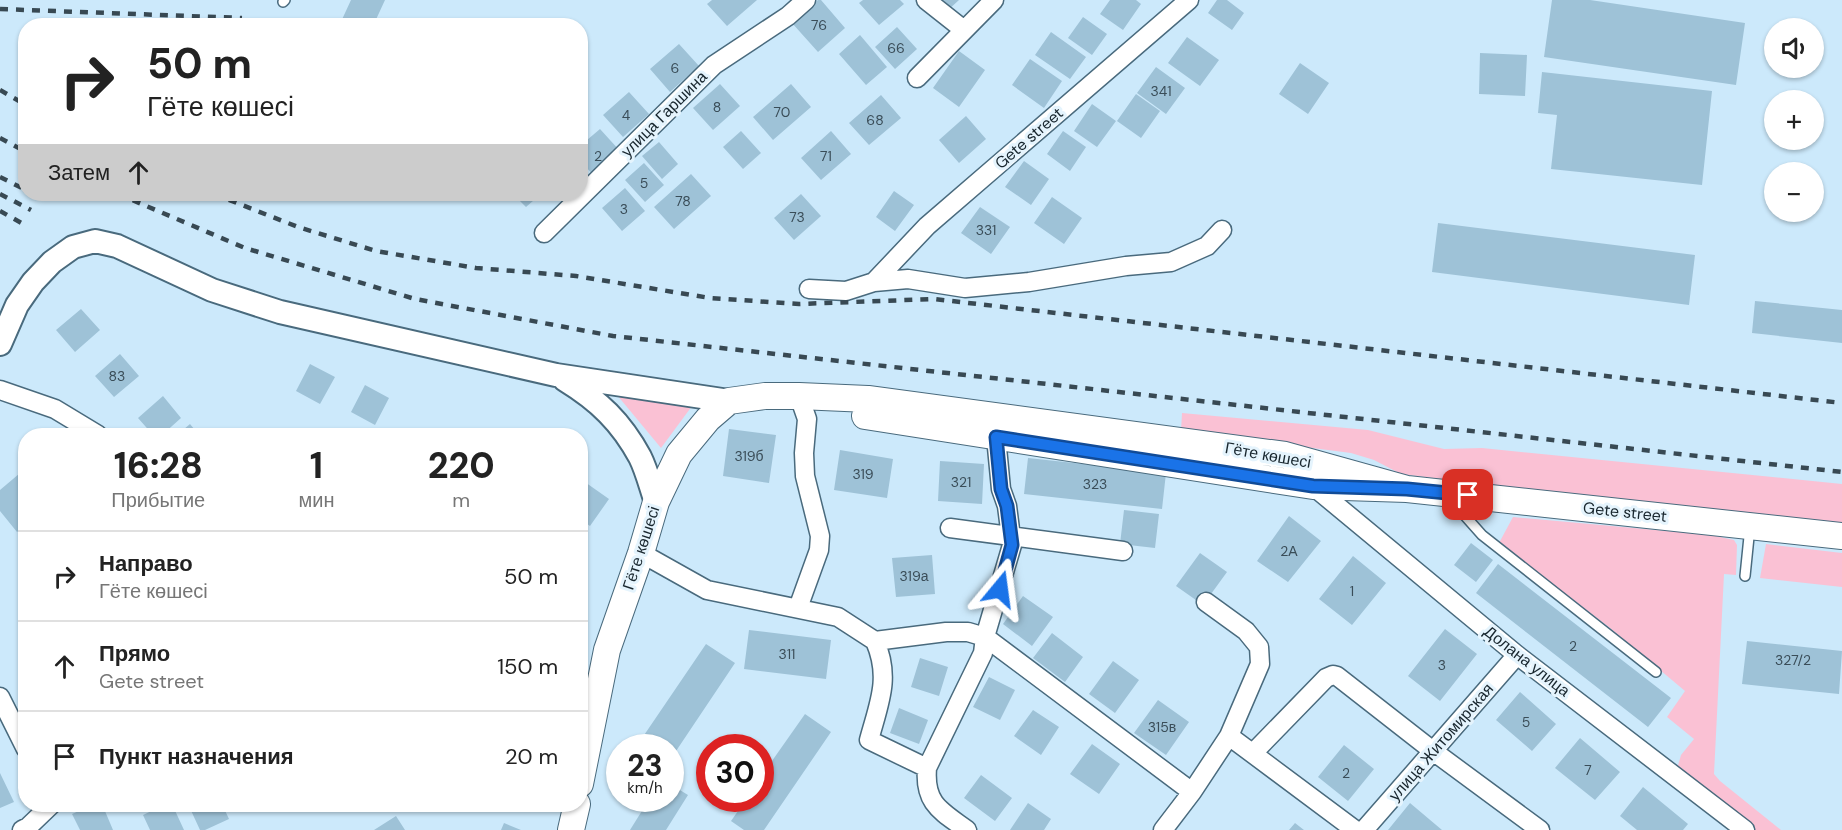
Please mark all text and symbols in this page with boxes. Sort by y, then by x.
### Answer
house number: 76 [811,16,827,34]
map controls [1764,18,1824,222]
button: sound [1764,18,1824,78]
text: 50 m [147,36,252,91]
house number: 66 [887,39,905,57]
icon: right [48,42,126,120]
house number: 6 [671,59,679,77]
street label: улица Гаршина [617,66,712,161]
house number: 341 [1150,82,1172,100]
text: Гёте көшесі [147,89,294,124]
button: + [1764,90,1824,150]
house number: 8 [713,98,721,116]
street label: Gete street [990,102,1068,174]
house number: 70 [774,103,790,121]
house number: 4 [622,106,631,124]
house number: 68 [866,111,884,129]
house number: 2 [594,147,602,165]
house number: 71 [820,147,832,165]
icon: ahead [122,156,155,189]
text: Затем [48,158,110,187]
button: − [1764,162,1824,222]
house number: 5 [640,174,648,192]
house number: 78 [675,192,691,210]
house number: 3 [620,200,628,218]
house number: 73 [789,208,805,226]
house number: 331 [976,221,996,239]
house number: 83 [109,367,125,385]
street label: Гёте көшесі [1223,437,1313,473]
text: 16:28 [114,442,203,489]
text: 1 [310,442,323,489]
text: 220 [428,442,495,489]
house number: 319б [734,447,764,465]
house number: 319 [852,465,874,483]
pin [1442,469,1493,520]
house number: 321 [951,473,971,491]
house number: 323 [1083,475,1107,493]
icon: arrive [1451,478,1484,511]
text: Прибытие [111,487,205,513]
text: мин [299,487,335,513]
text: m [452,487,470,513]
street label: Gete street [1582,497,1668,527]
street label: Гёте көшесі [618,503,664,593]
house number: 2А [1280,542,1298,560]
text: Направо [99,549,193,578]
position arrow [968,557,1032,621]
icon: right [48,560,81,593]
text: 50 m [504,562,558,591]
house number: 319а [900,567,929,585]
text: Гёте көшесі [99,578,208,604]
house number: 1 [1350,582,1354,600]
street label: Долана улица [1480,621,1574,701]
house number: 2 [1569,637,1577,655]
text: Прямо [99,639,170,668]
house number: 311 [779,645,795,663]
icon: ahead [48,650,81,683]
house number: 327/2 [1775,651,1811,669]
text: 150 m [497,652,558,681]
house number: 3 [1438,656,1446,674]
text: Gete street [99,668,204,694]
street label: улица Житомирская [1384,679,1498,805]
house number: 5 [1522,713,1530,731]
house number: 315в [1148,718,1176,736]
speed limit sign: 30 [696,734,774,812]
icon: arrive [48,740,81,773]
text: Пункт назначения [99,742,294,771]
text: 20 m [505,742,558,771]
text: 23 [627,746,663,785]
house number: 7 [1584,761,1592,779]
house number: 2 [1342,764,1350,782]
text: km/h [627,778,663,798]

